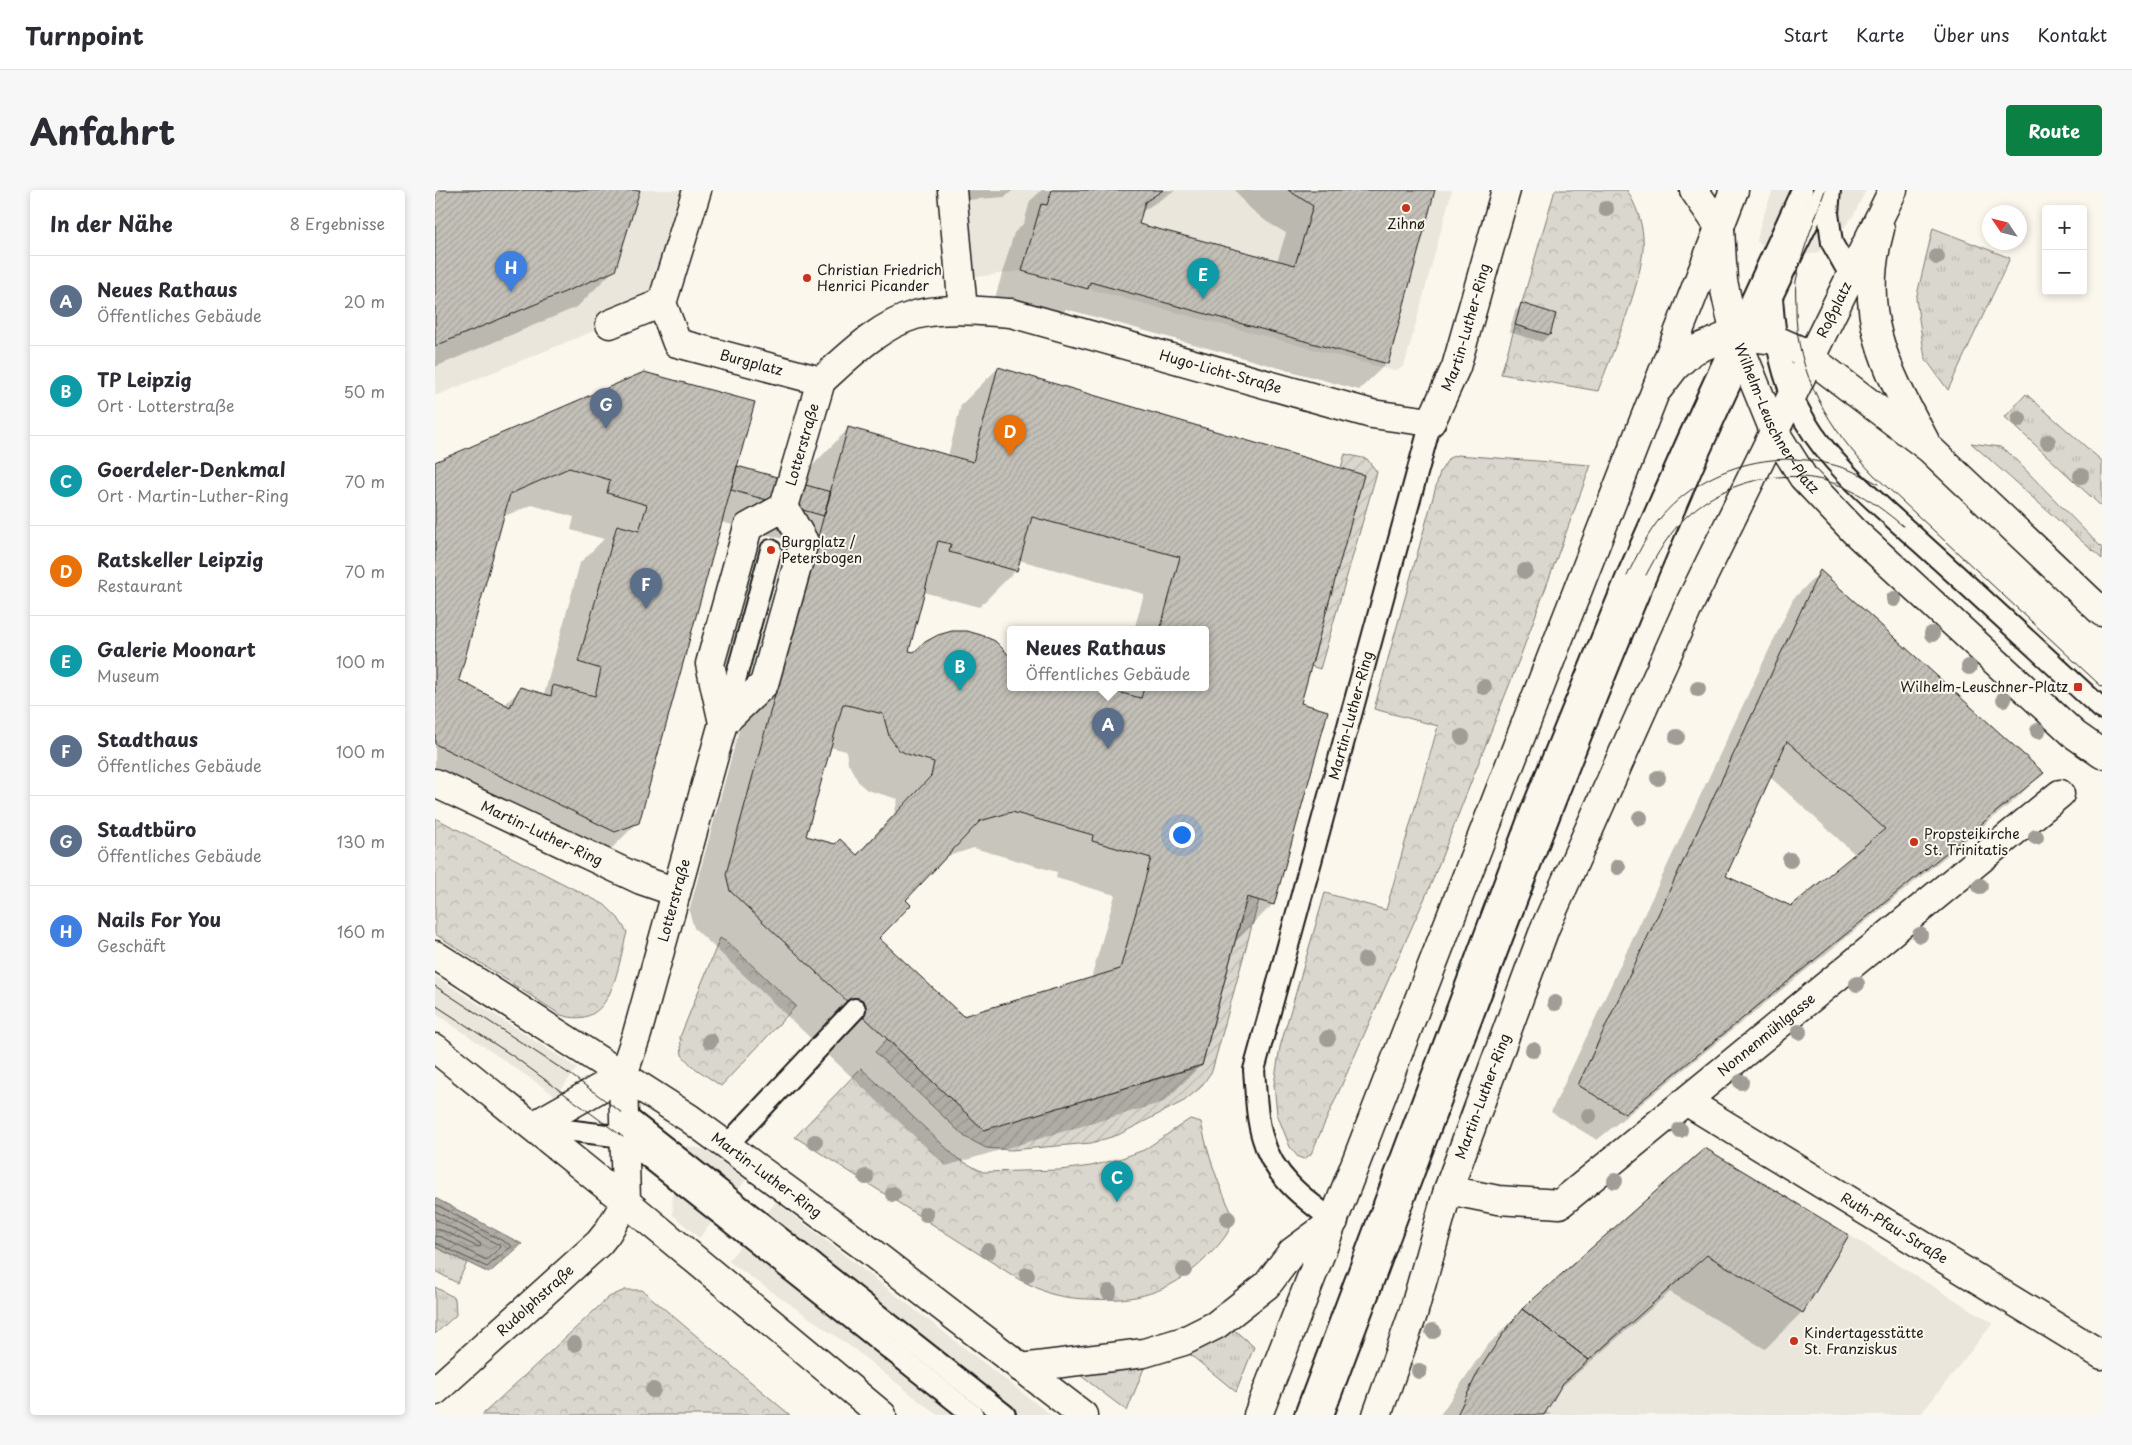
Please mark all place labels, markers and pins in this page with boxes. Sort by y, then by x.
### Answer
marker: Zihnø [1400,202,1412,214]
place label: Zihnø [1387,213,1425,234]
pin: H [495,251,527,292]
pin: E [1187,258,1219,299]
place label: Christian Friedrich Henrici Picander [817,259,942,296]
marker: Christian Friedrich Henrici Picander [801,272,813,284]
pin: G [590,388,622,429]
pin: D [994,415,1026,456]
place label: Burgplatz / Petersbogen [781,531,862,568]
marker: Burgplatz / Petersbogen [765,544,777,556]
pin: F [630,568,662,609]
pin: B [944,650,976,691]
place label: Wilhelm-Leuschner-Platz [1900,676,2068,697]
marker: Wilhelm-Leuschner-Platz [2072,681,2084,693]
pin: A [1092,708,1124,749]
place label: Propsteikirche St. Trinitatis [1924,823,2020,860]
marker: Propsteikirche St. Trinitatis [1908,836,1920,848]
pin: C [1101,1161,1133,1202]
place label: Kindertagesstätte St. Franziskus [1804,1322,1924,1359]
marker: Kindertagesstätte St. Franziskus [1788,1335,1800,1347]

